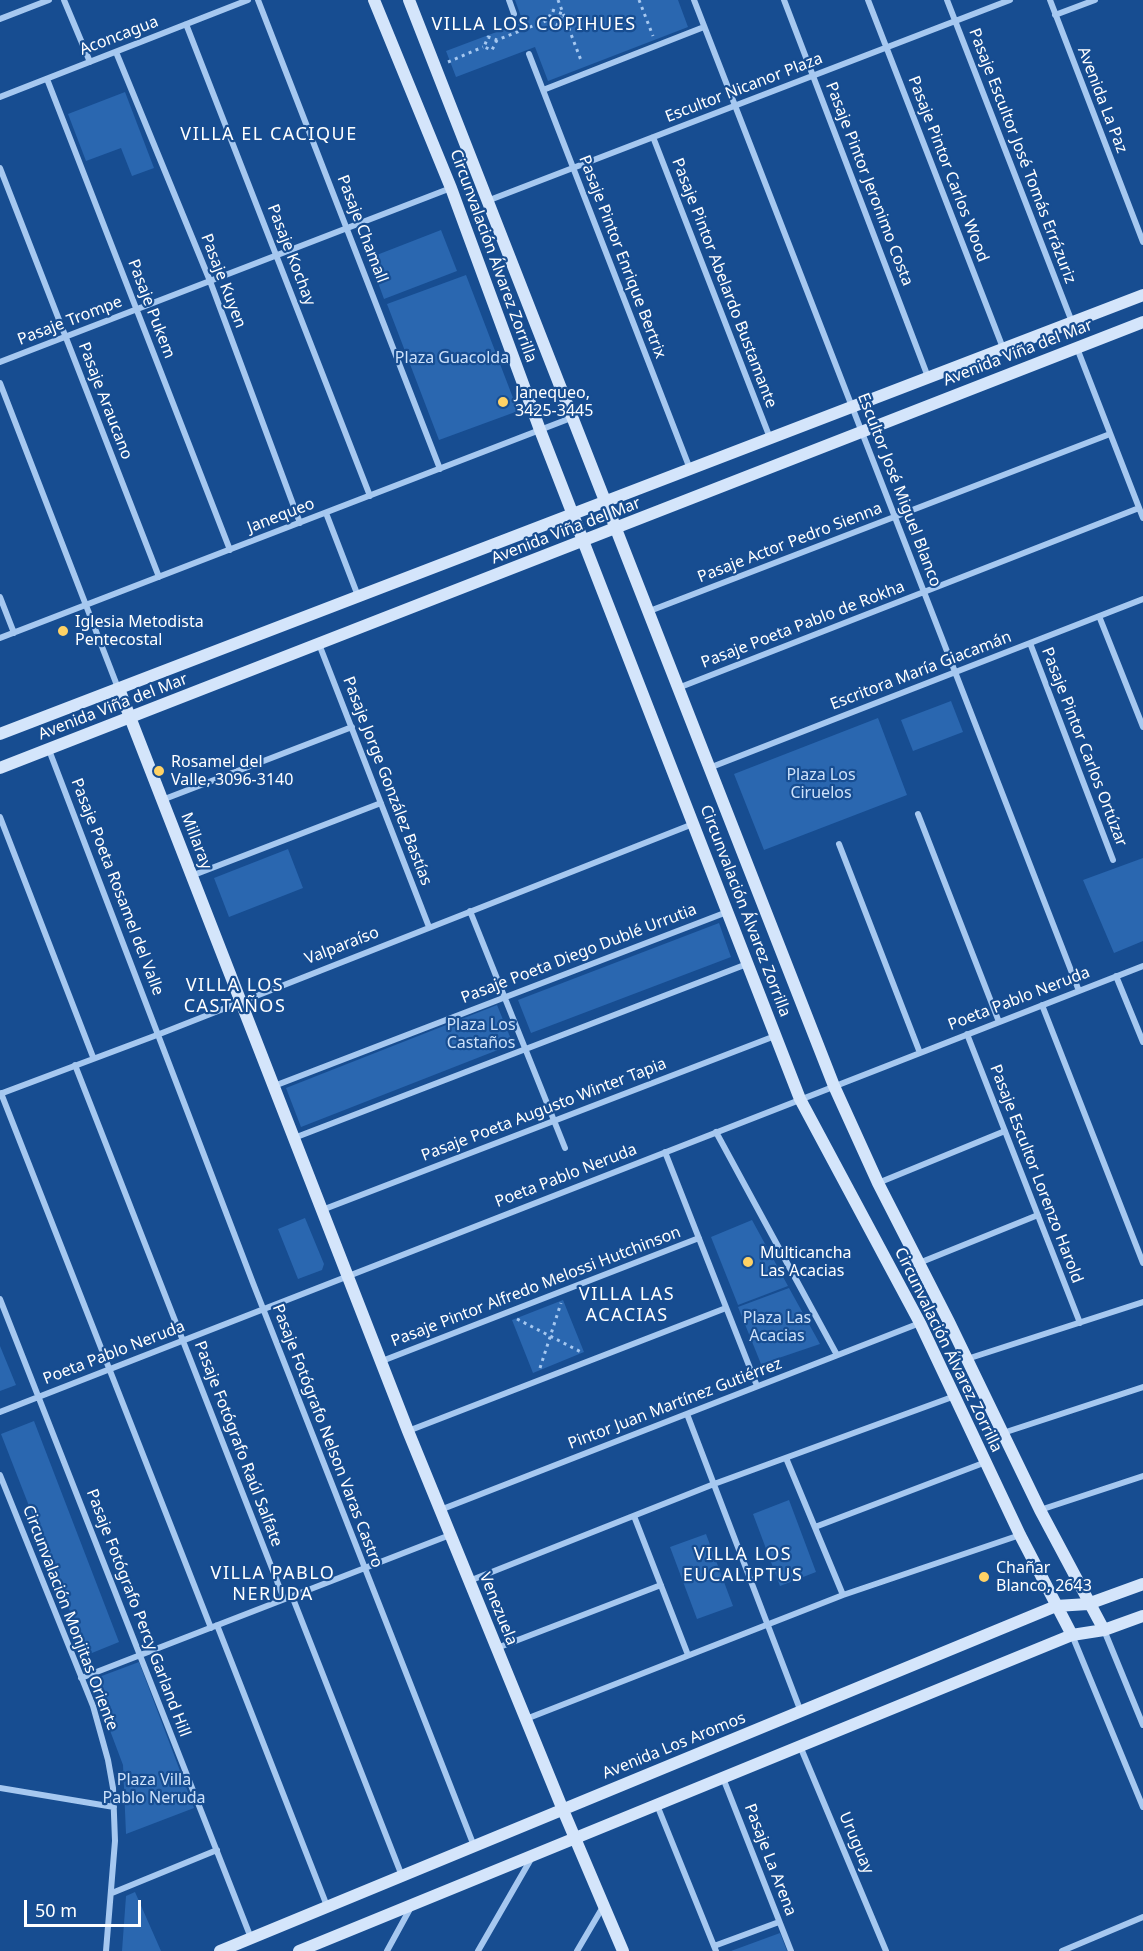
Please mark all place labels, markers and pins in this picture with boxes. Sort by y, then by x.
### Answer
place label: Janequeo, 3425-3445 [515,383,593,421]
marker: Janequeo, 3425-3445 [496,395,510,409]
place label: Iglesia Metodista Pentecostal [75,612,204,650]
marker: Iglesia Metodista Pentecostal [56,624,70,638]
place label: Rosamel del Valle, 3096-3140 [171,752,293,790]
marker: Rosamel del Valle, 3096-3140 [152,764,166,778]
place label: Multicancha Las Acacias [760,1243,852,1281]
marker: Multicancha Las Acacias [741,1255,755,1269]
place label: Chañar Blanco, 2643 [996,1558,1092,1596]
marker: Chañar Blanco, 2643 [977,1570,991,1584]

